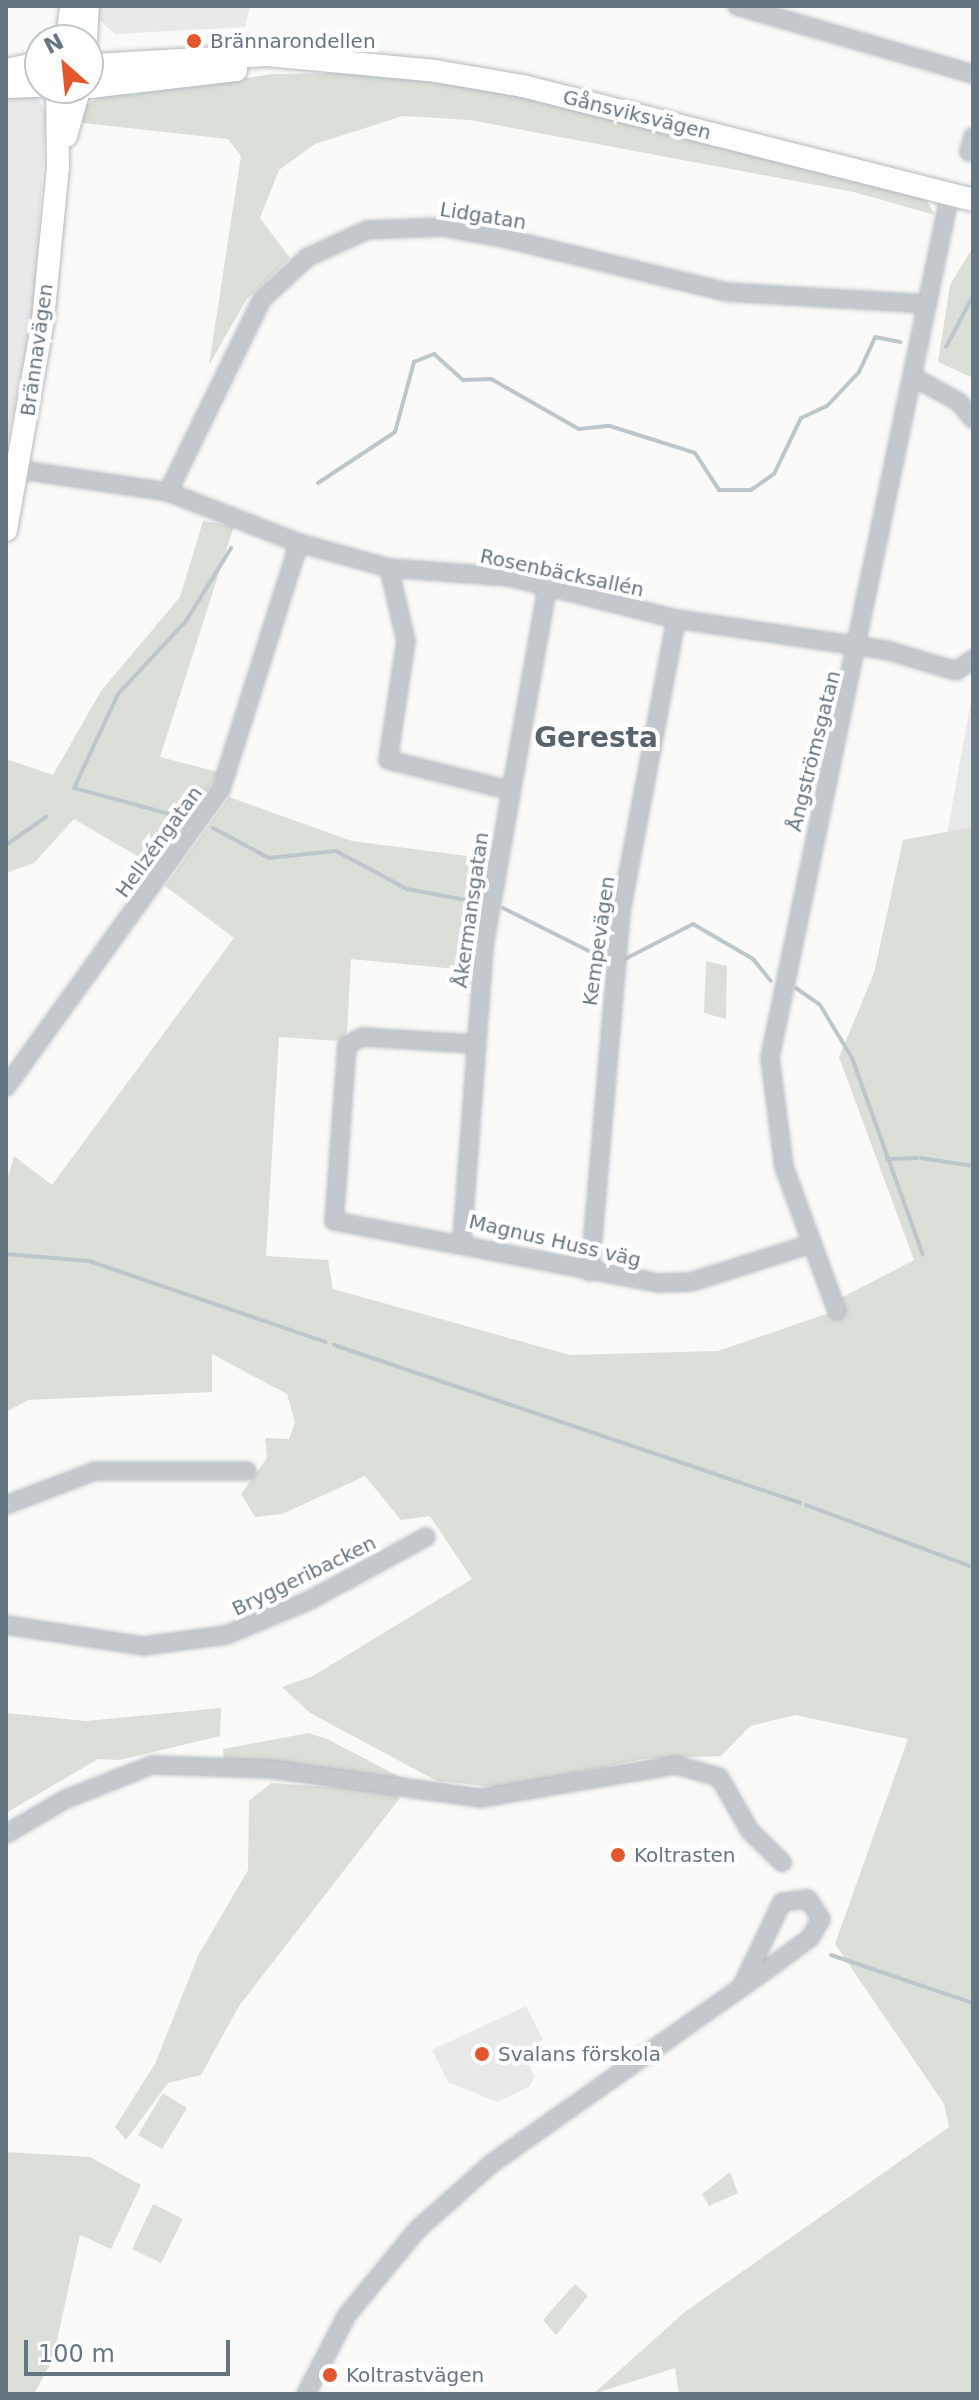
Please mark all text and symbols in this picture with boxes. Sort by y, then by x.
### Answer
north arrow [24,24,104,104]
text: N [40,29,68,59]
place label: Brännarondellen [210,29,376,53]
marker: Brännarondellen [185,32,203,50]
street label: Gånsviksvägen [560,85,714,145]
street label: Lidgatan [438,197,528,235]
street label: Brännavägen [16,282,58,418]
street label: Rosenbäcksallén [478,544,646,602]
street label: Ångströmsgatan [782,668,846,834]
district label: Geresta [534,721,658,755]
street label: Hellzéngatan [111,782,207,902]
street label: Åkermansgatan [448,830,494,990]
street label: Kempevägen [578,875,620,1007]
street label: Magnus Huss väg [467,1210,643,1272]
street label: Bryggeribacken [228,1531,380,1621]
place label: Koltrasten [634,1843,735,1867]
marker: Koltrasten [609,1846,627,1864]
place label: Svalans förskola [498,2042,661,2066]
marker: Svalans förskola [473,2045,491,2063]
scale bar [28,2324,234,2374]
text: 100 m [38,2340,115,2368]
place label: Koltrastvägen [346,2363,484,2387]
marker: Koltrastvägen [321,2366,339,2384]

